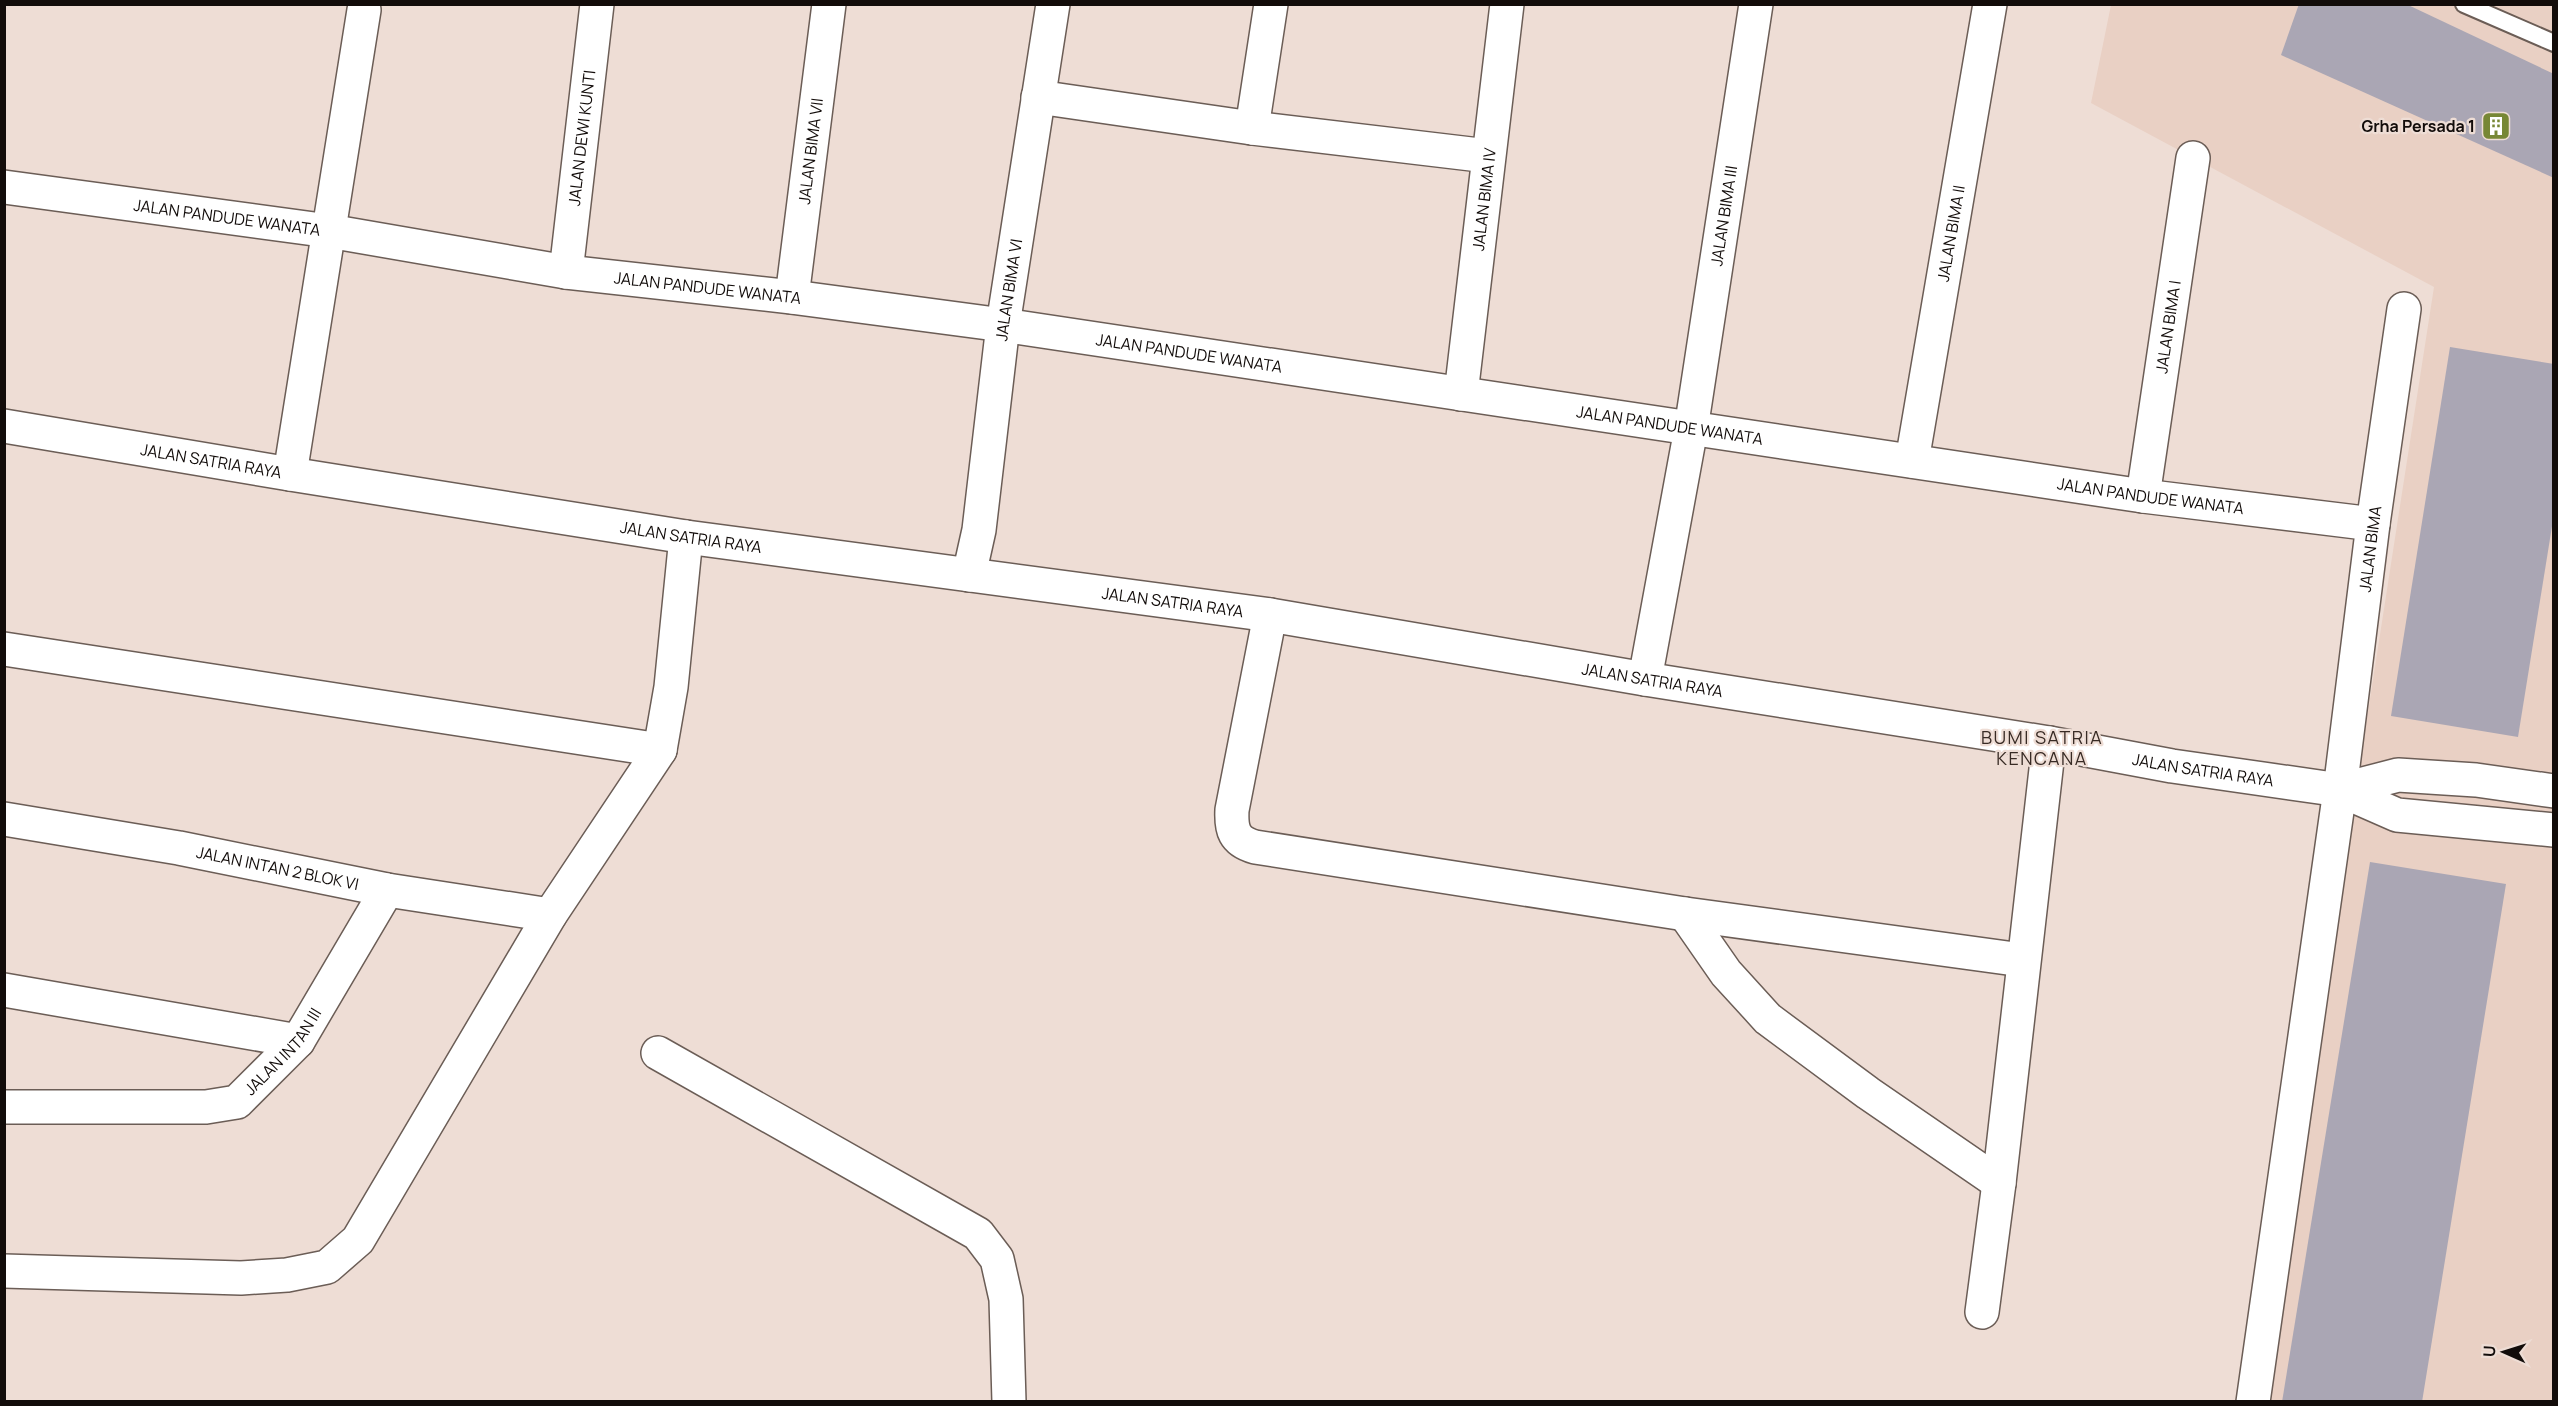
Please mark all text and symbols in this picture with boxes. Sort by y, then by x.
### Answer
street label: JALAN DEWI KUNTI [563,69,600,207]
street label: JALAN BIMA VII [793,97,828,206]
building icon: Grha Persada 1 [2480,110,2512,142]
place label: Grha Persada 1 [2362,115,2475,137]
street label: JALAN BIMA IV [1467,146,1501,252]
street label: JALAN BIMA III [1705,164,1742,267]
street label: JALAN BIMA II [1932,183,1970,283]
street label: JALAN PANDUDE WANATA [132,194,322,241]
street label: JALAN BIMA VI [990,237,1027,342]
street label: JALAN PANDUDE WANATA [613,266,803,309]
street label: JALAN BIMA I [2150,279,2186,375]
street label: JALAN PANDUDE WANATA [1094,328,1284,378]
street label: JALAN PANDUDE WANATA [1575,400,1765,450]
street label: JALAN SATRIA RAYA [139,438,283,483]
street label: JALAN PANDUDE WANATA [2056,472,2245,519]
street label: JALAN BIMA [2354,504,2386,593]
street label: JALAN SATRIA RAYA [619,516,763,558]
street label: JALAN SATRIA RAYA [1101,582,1245,622]
street label: JALAN SATRIA RAYA [1580,657,1725,702]
district label: BUMI SATRIA KENCANA [1981,725,2103,770]
street label: JALAN SATRIA RAYA [2131,748,2275,791]
street label: JALAN INTAN 2 BLOK VI [194,841,361,895]
street label: JALAN INTAN III [239,1004,326,1100]
north arrow [2474,1322,2534,1382]
text: U [2478,1345,2500,1358]

